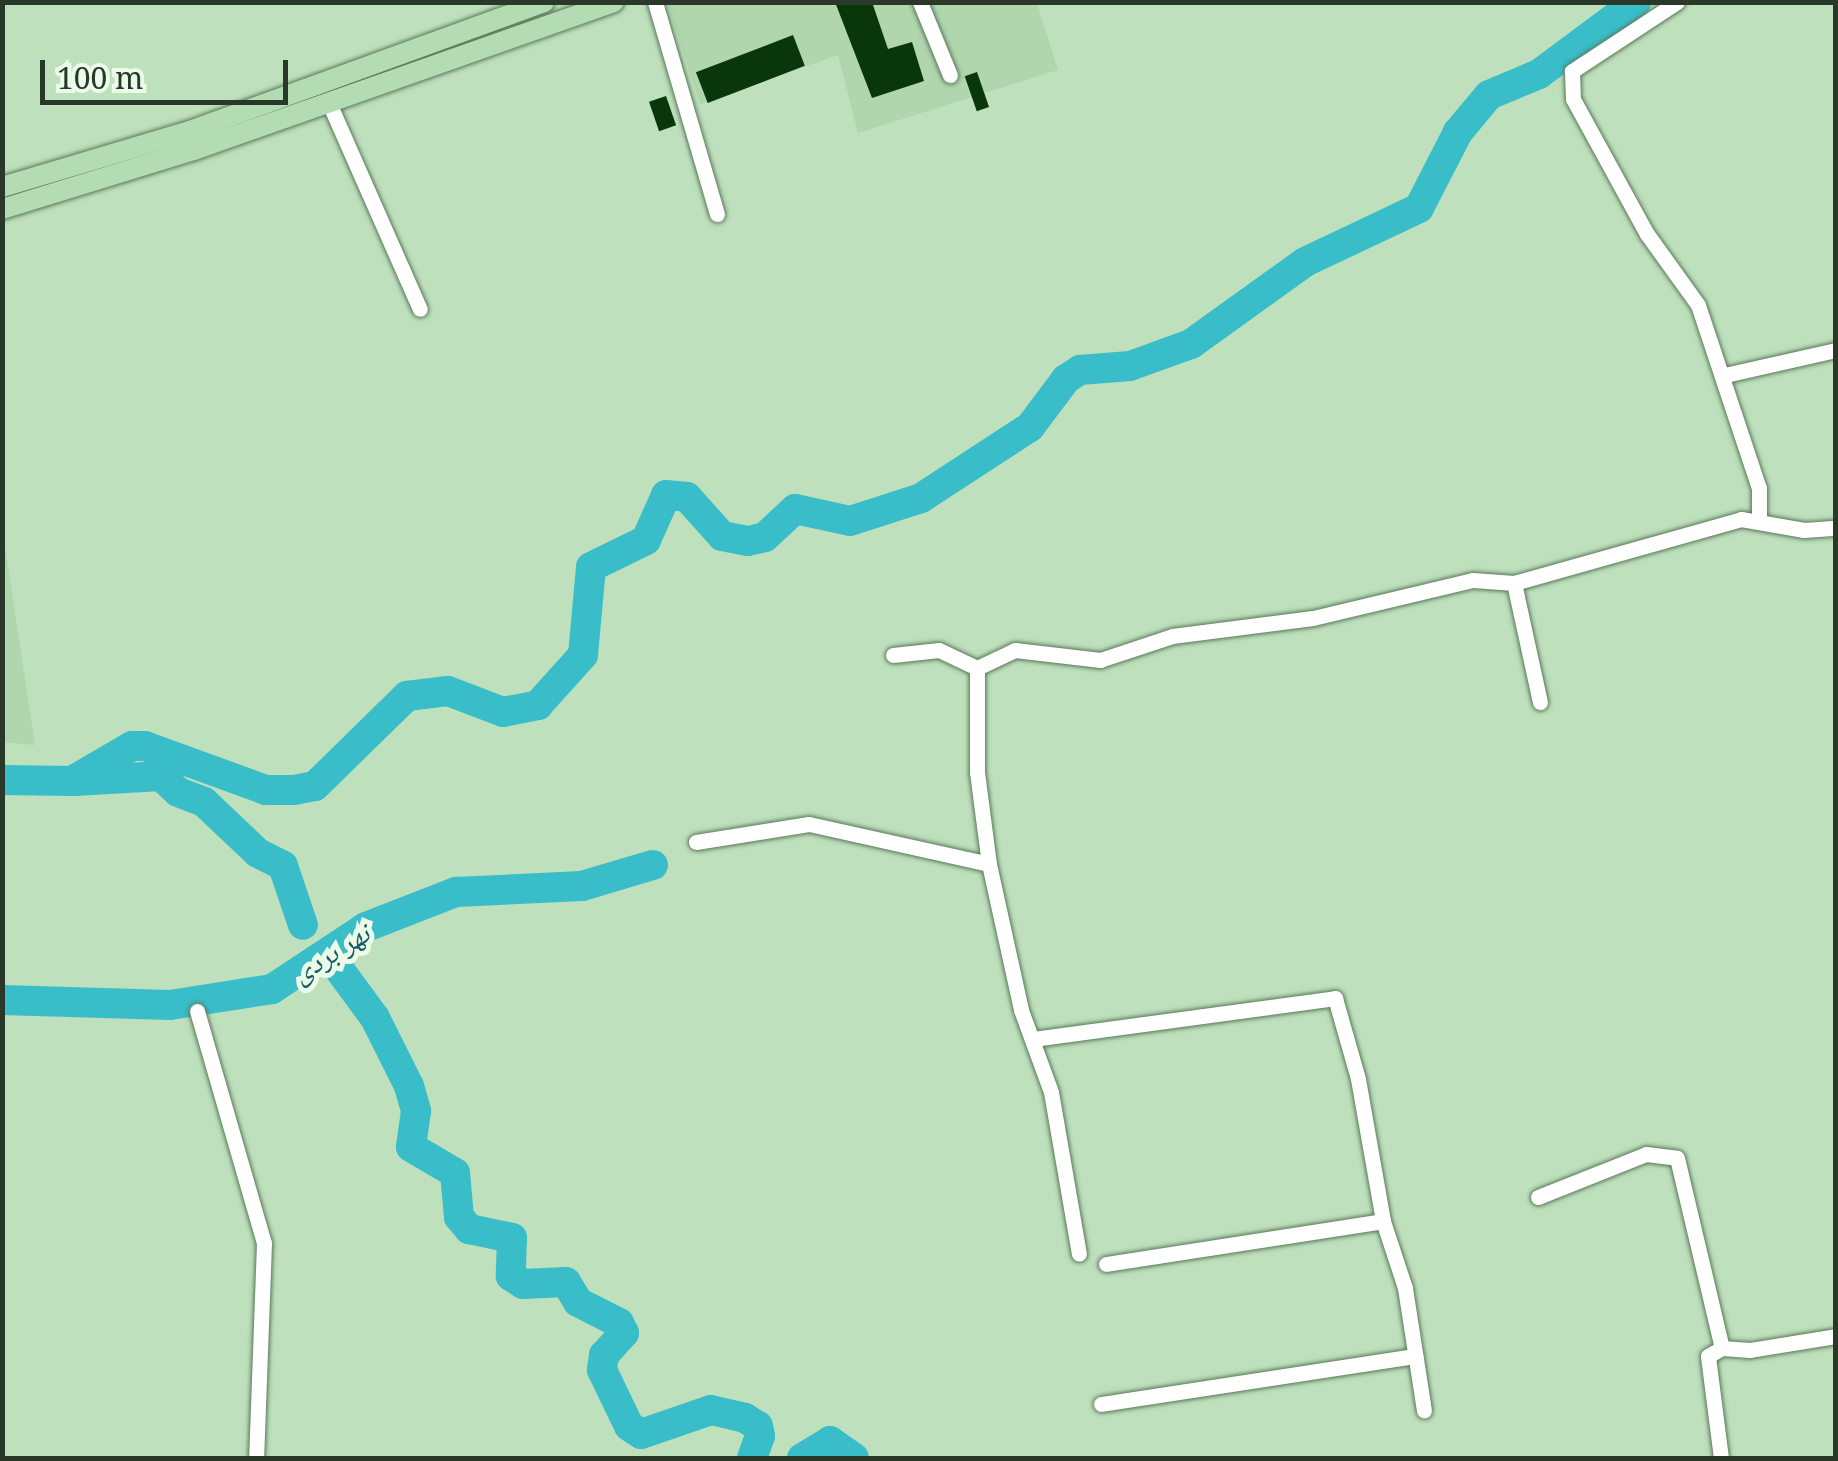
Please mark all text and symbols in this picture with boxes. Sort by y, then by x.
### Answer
scale bar [45,40,292,102]
text: 100 m [57,57,143,98]
water label: نهر بردى [285,915,375,989]

